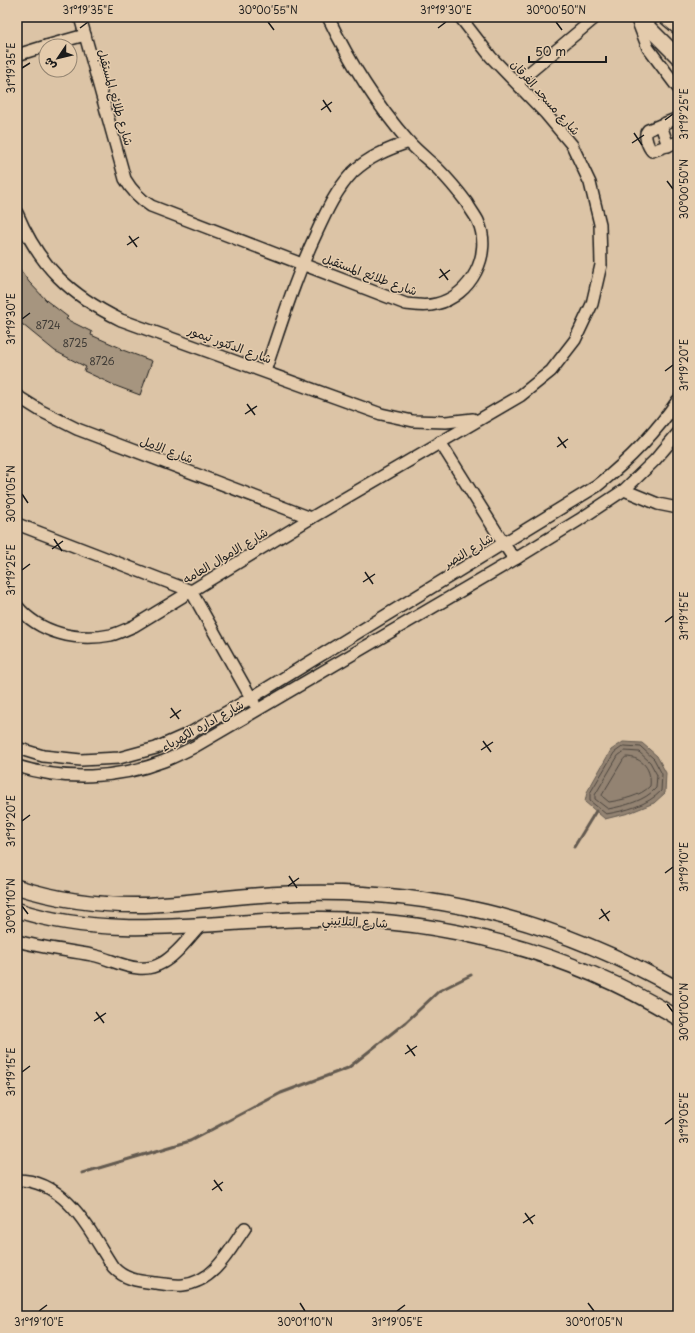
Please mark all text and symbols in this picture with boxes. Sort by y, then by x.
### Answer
text: 31°19'35"E [63,2,113,17]
text: 30°00'55"N [238,2,298,17]
text: 31°19'30"E [420,2,472,17]
text: 30°00'50"N [526,2,586,17]
north arrow [38,38,78,78]
scale bar [529,38,606,64]
text: 50 m [535,42,566,60]
text: 31°19'35"E [3,43,18,93]
street label: شارع طلائع المستقبل [93,47,138,148]
text: ش [39,54,60,74]
street label: شارع مسجد الفرقان [506,55,585,140]
text: 31°19'25"E [676,88,691,140]
text: 30°00'50"N [676,159,691,219]
street label: شارع طلائع المستقبل [320,248,420,300]
text: 31°19'30"E [3,293,18,345]
house number: 8724 [35,317,61,332]
street label: شارع الدكتور تيمور [184,320,274,368]
house number: 8725 [63,335,88,350]
text: 31°19'20"E [676,339,691,391]
house number: 8726 [89,353,115,368]
street label: شارع الامل [137,431,196,468]
text: 30°01'05"N [3,465,18,523]
street label: شارع الاموال العامه [179,522,272,588]
street label: شارع النصر [439,528,497,573]
text: 31°19'25"E [3,544,18,596]
text: 31°19'15"E [676,591,691,641]
street label: شارع اداره الكهرباء [157,695,247,756]
text: 31°19'20"E [3,795,18,847]
text: 31°19'10"E [676,842,691,892]
text: 30°01'10"N [3,878,18,934]
street label: شارع التلاتيني [321,910,389,935]
text: 30°01'00"N [676,983,691,1041]
text: 31°19'15"E [3,1047,18,1097]
text: 31°19'05"E [676,1092,691,1144]
text: 31°19'10"E [14,1314,64,1329]
text: 30°01'10"N [277,1314,333,1329]
text: 31°19'05"E [371,1314,423,1329]
text: 30°01'05"N [565,1314,623,1329]

